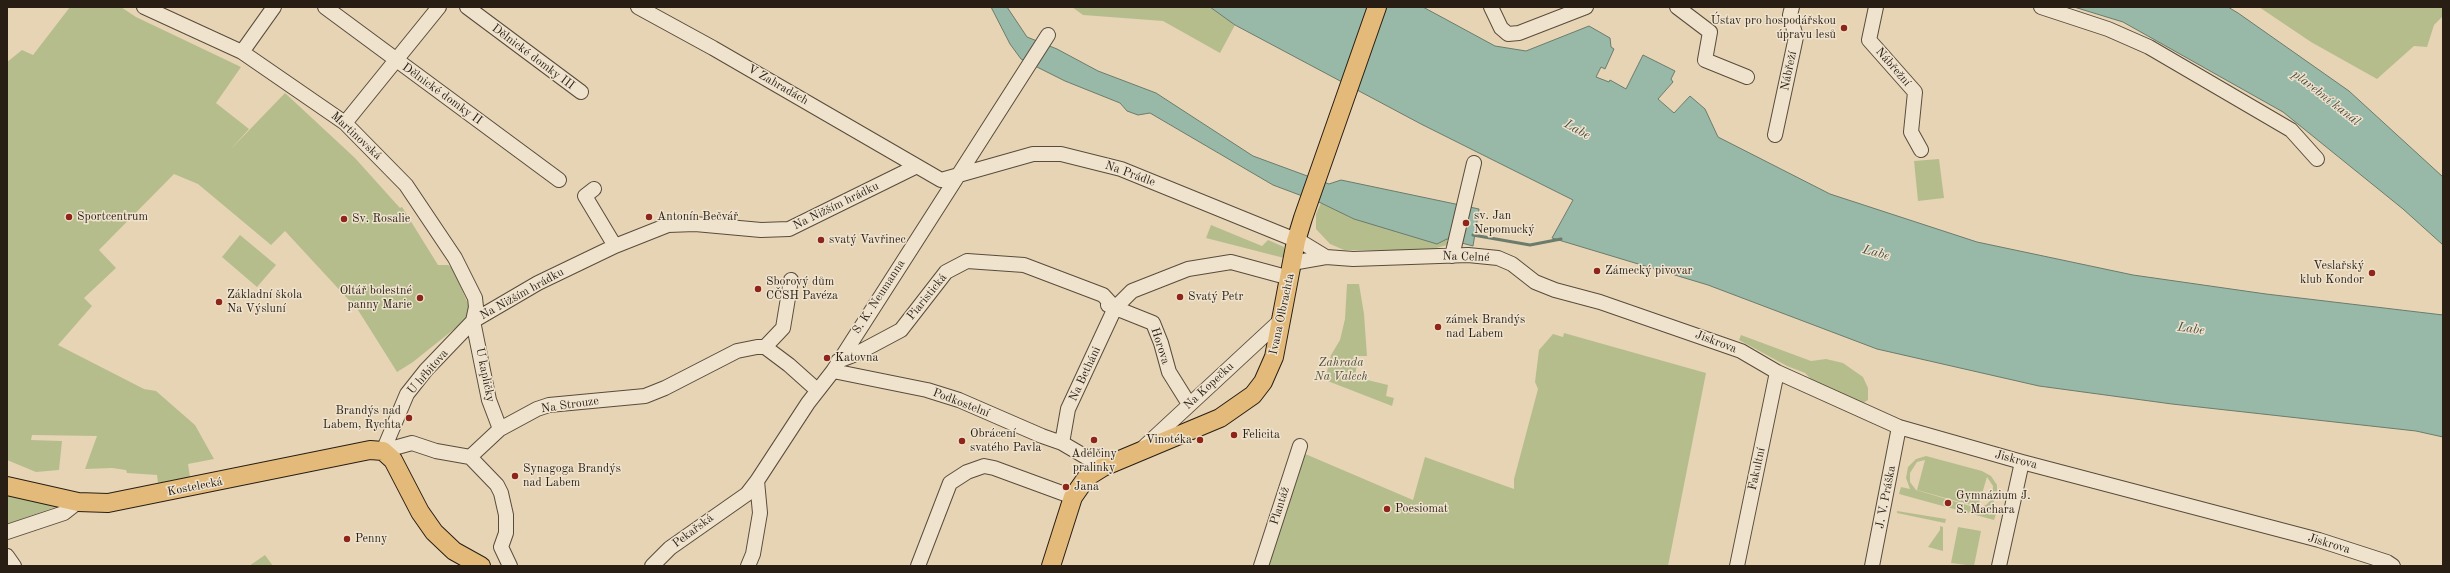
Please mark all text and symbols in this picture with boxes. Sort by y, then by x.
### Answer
place label: Ústav pro hospodářskou úpravu lesů [1711,14,1836,42]
street label: Dělnické domky III [489,21,577,93]
marker: Ústav pro hospodářskou úpravu lesů [1839,23,1849,33]
street label: Nábřežní [1872,45,1914,89]
street label: Nábřeží [1778,50,1800,92]
street label: Dělnické domky II [399,60,485,128]
street label: V Zahradách [745,62,811,108]
water label: plavební kanál [2289,67,2363,129]
street label: Martinovská [328,109,384,163]
water label: Labe [1561,117,1593,143]
street label: Na Prádle [1103,158,1157,190]
street label: Na Nižším hrádku [791,179,881,233]
place label: sv. Jan Nepomucký [1474,209,1535,237]
place label: Sportcentrum [77,210,148,224]
place label: Antonín Bečvář [657,210,738,224]
marker: Sportcentrum [64,212,74,222]
place label: Sv. Rosalie [352,212,410,226]
marker: Antonín Bečvář [644,212,654,222]
marker: Sv. Rosalie [339,214,349,224]
marker: sv. Jan Nepomucký [1461,218,1471,228]
place label: svatý Vavřinec [829,233,906,247]
marker: svatý Vavřinec [816,235,826,245]
water label: Labe [1861,242,1891,264]
street label: Na Celné [1442,249,1490,265]
street label: S. K. Neumanna [850,257,908,337]
place label: Veslařský klub Kondor [2300,259,2364,287]
place label: Zámecký pivovar [1605,264,1693,278]
street label: Na Nižším hrádku [477,265,567,323]
marker: Zámecký pivovar [1592,266,1602,276]
marker: Veslařský klub Kondor [2367,268,2377,278]
street label: Piaristická [904,271,950,323]
street label: Ivana Olbrachta [1266,272,1298,356]
place label: Sborový dům CČSH Pavéza [766,275,838,303]
place label: Oltář bolestné panny Marie [340,284,412,312]
marker: Sborový dům CČSH Pavéza [753,284,763,294]
place label: Základní škola Na Výsluní [227,288,302,316]
place label: Svatý Petr [1188,290,1243,304]
marker: Svatý Petr [1175,292,1185,302]
marker: Oltář bolestné panny Marie [415,293,425,303]
marker: Základní škola Na Výsluní [214,297,224,307]
place label: zámek Brandýs nad Labem [1446,313,1525,341]
water label: Labe [2176,319,2206,339]
marker: zámek Brandýs nad Labem [1433,322,1443,332]
street label: Horova [1147,326,1173,366]
street label: Jiskrova [1693,327,1739,357]
street label: Na Betháni [1066,344,1104,404]
street label: U hřbitova [404,346,452,398]
street label: U kapličky [472,346,498,404]
place label: Katovna [835,351,878,365]
marker: Katovna [822,353,832,363]
park label: Zahrada Na Valech [1314,356,1368,384]
street label: Na Kopečku [1181,359,1237,413]
street label: Podkostelní [930,386,992,420]
street label: Na Strouze [540,394,600,416]
place label: Brandýs nad Labem, Rychta [323,404,401,432]
marker: Brandýs nad Labem, Rychta [404,413,414,423]
place label: Obrácení svatého Pavla [970,427,1041,455]
place label: Felicita [1242,428,1280,442]
marker: Felicita [1229,430,1239,440]
place label: Vinotéka [1146,433,1192,447]
marker: Adélčiny pralinky [1089,435,1099,445]
marker: Vinotéka [1195,435,1205,445]
marker: Obrácení svatého Pavla [957,436,967,446]
street label: Fakultní [1745,446,1769,492]
place label: Adélčiny pralinky [1071,447,1117,475]
street label: Jiskrova [1993,447,2039,473]
place label: Synagoga Brandýs nad Labem [523,462,621,490]
street label: J. V. Práška [1873,464,1899,530]
marker: Synagoga Brandýs nad Labem [510,471,520,481]
street label: Kostelecká [166,475,224,499]
place label: Jana [1074,480,1099,494]
marker: Jana [1061,482,1071,492]
street label: Plantáž [1267,485,1293,527]
place label: Gymnázium J. S. Machara [1956,489,2031,517]
marker: Gymnázium J. S. Machara [1943,498,1953,508]
place label: Poesiomat [1395,502,1448,516]
marker: Poesiomat [1382,504,1392,514]
street label: Pekařská [670,511,716,551]
street label: Jiskrova [2306,531,2352,557]
place label: Penny [355,532,387,546]
marker: Penny [342,534,352,544]

